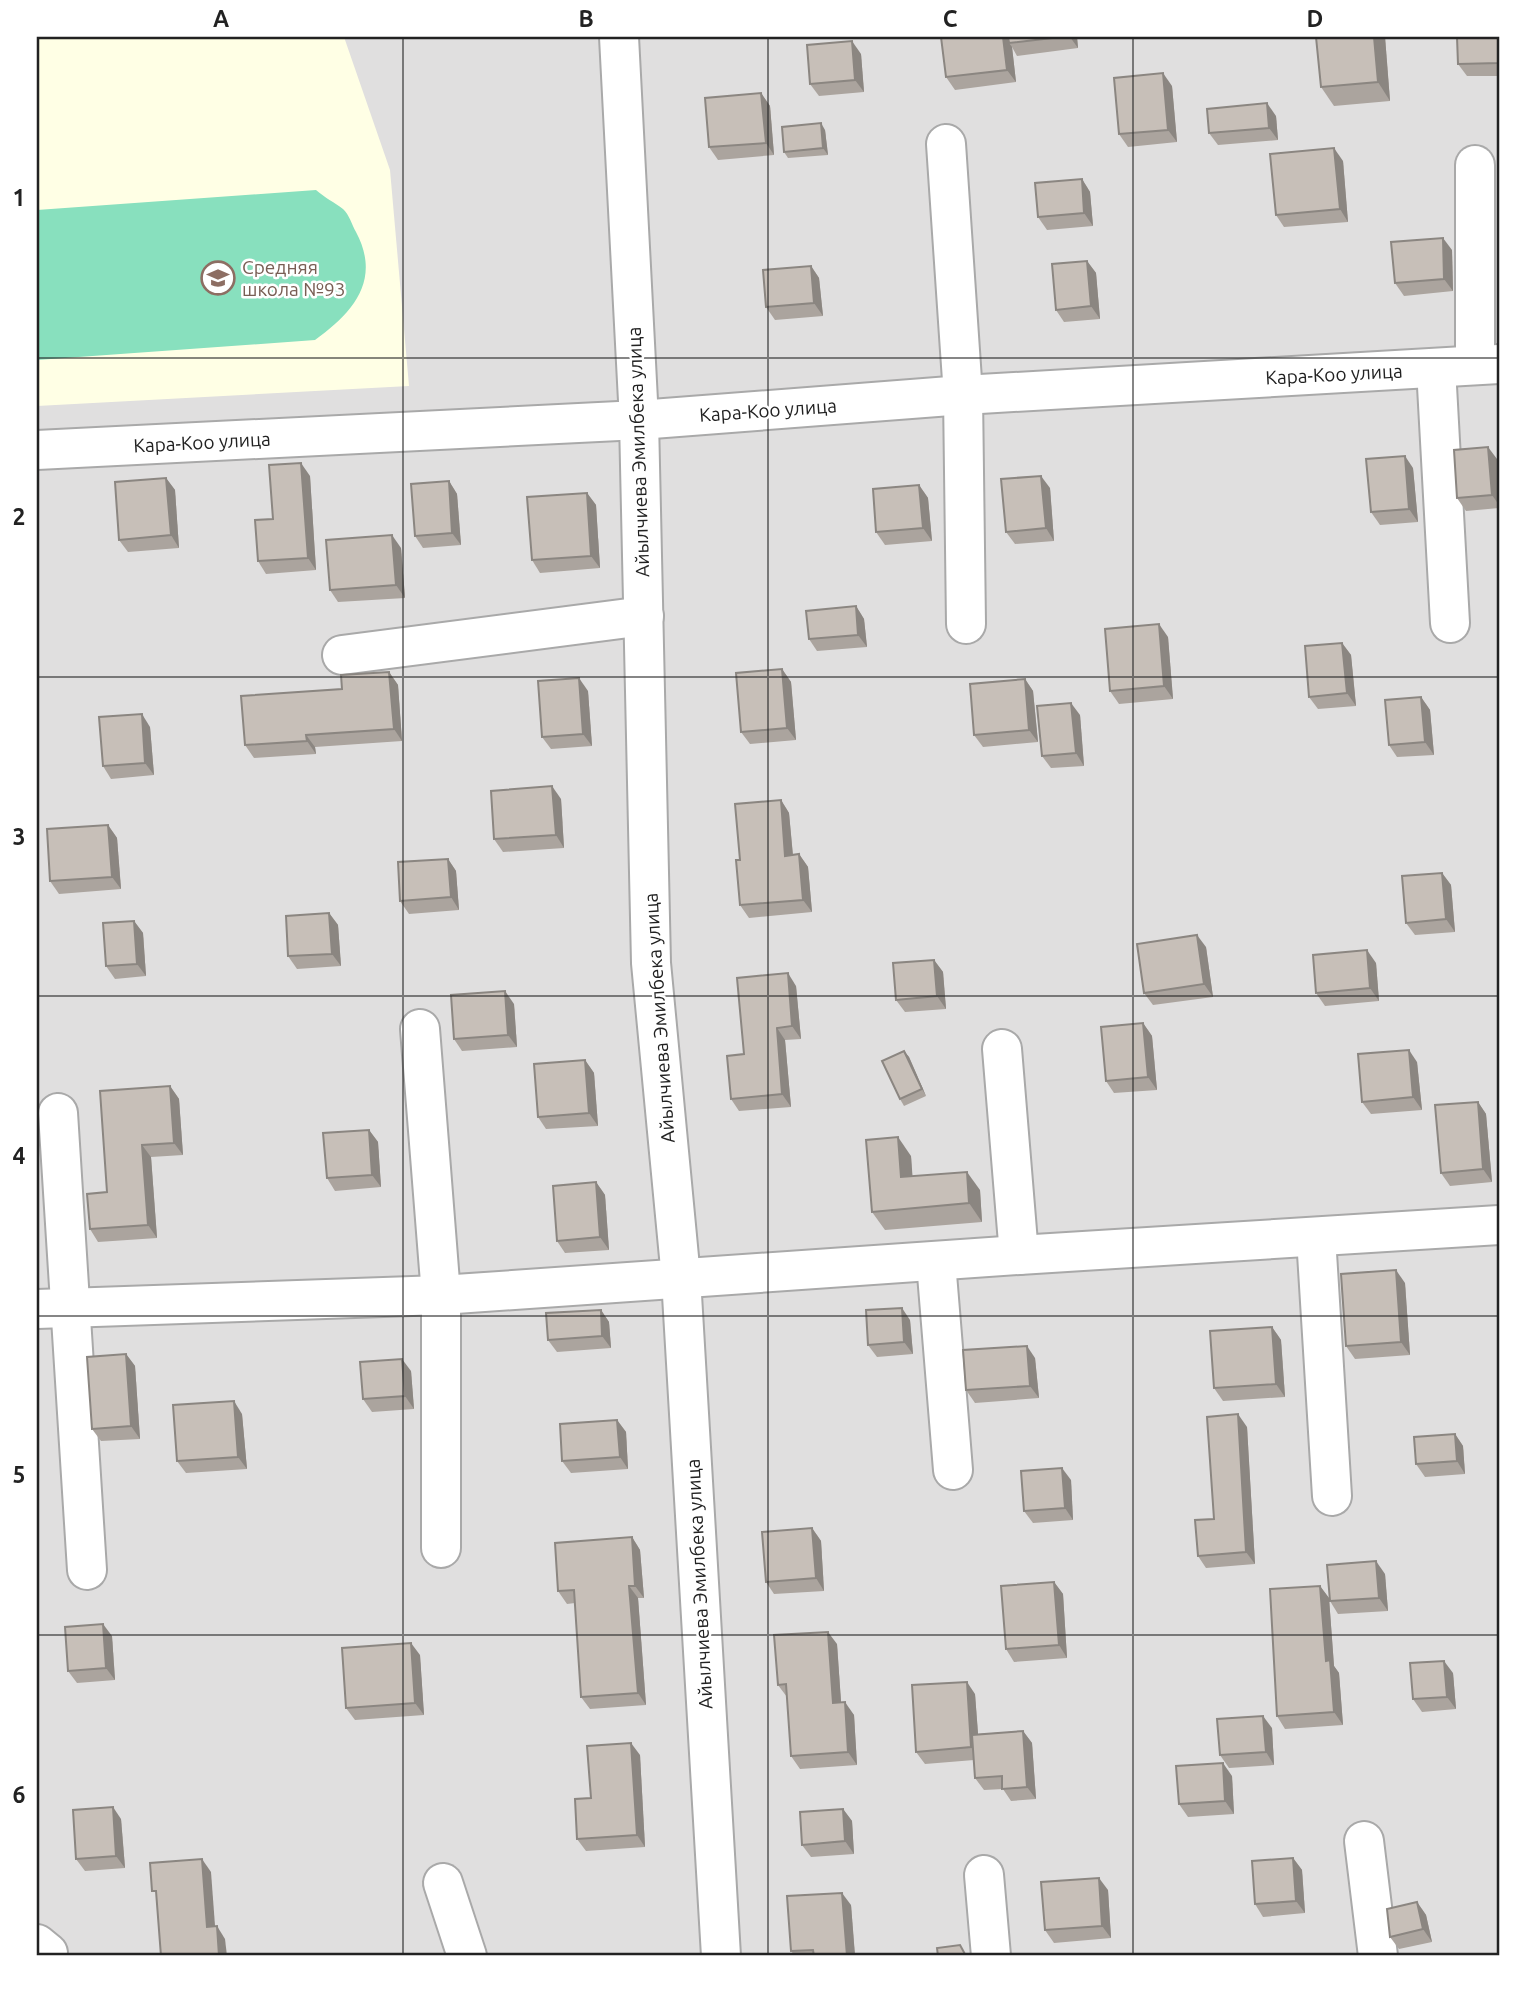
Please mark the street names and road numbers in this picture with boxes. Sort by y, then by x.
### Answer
street label: Айылчиева Эмилбека улица [623,326,653,578]
street label: Кара-Коо улица [1265,359,1403,389]
street label: Кара-Коо улица [699,394,837,426]
street label: Кара-Коо улица [133,427,271,457]
street label: Айылчиева Эмилбека улица [639,892,679,1144]
street label: Айылчиева Эмилбека улица [681,1458,717,1710]

